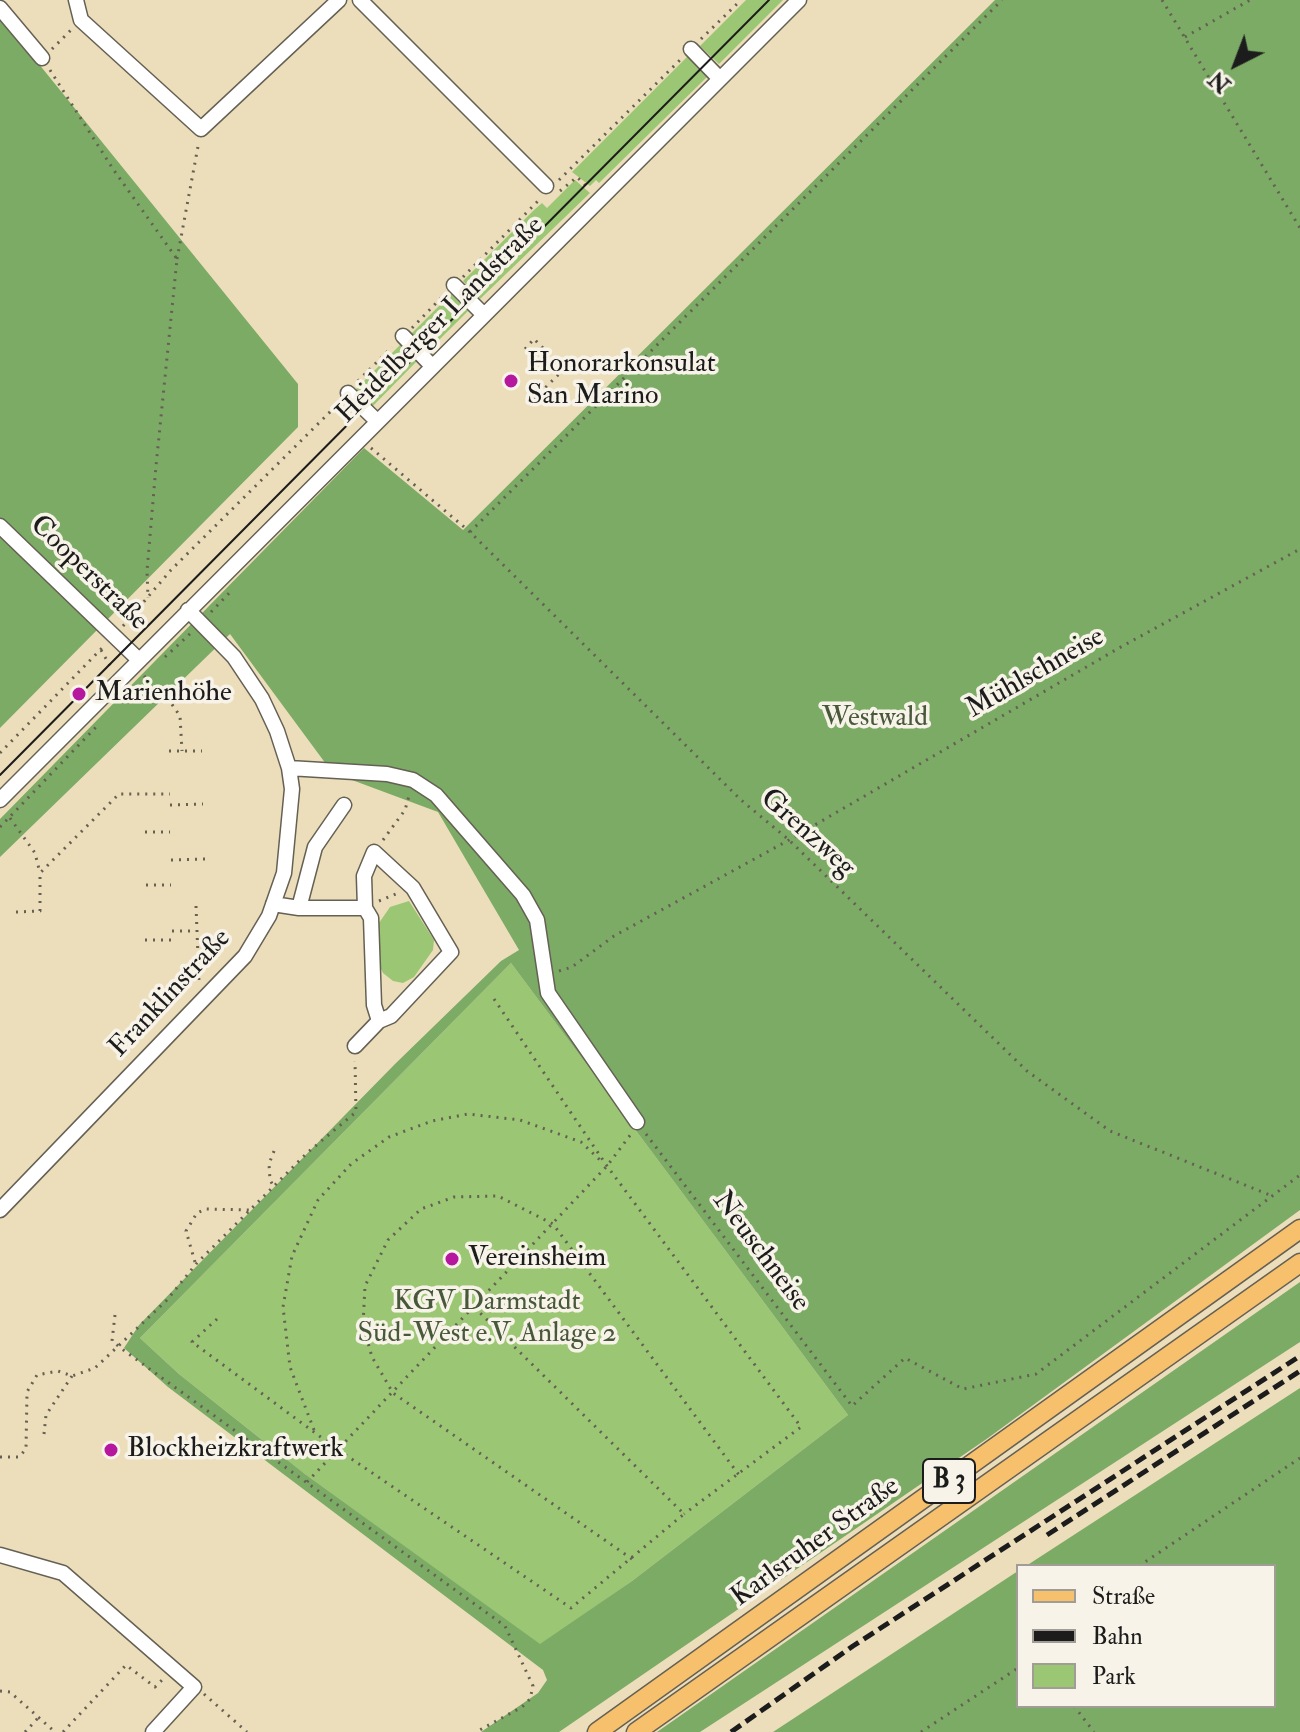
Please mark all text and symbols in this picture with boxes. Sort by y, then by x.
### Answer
north arrow [1196,24,1276,104]
text: N [1203,65,1237,99]
street label: Heidelberger Landstraße [330,210,552,432]
place label: Honorarkonsulat San Marino [527,348,716,414]
marker: Honorarkonsulat San Marino [502,372,520,390]
street label: Cooperstraße [22,509,154,639]
street label: Mühlschneise [961,621,1111,727]
place label: Marienhöhe [95,677,232,711]
marker: Marienhöhe [70,685,88,703]
park label: Westwald [822,702,928,736]
street label: Grenzweg [753,783,861,885]
street label: Franklinstraße [103,923,239,1065]
street label: Neuschneise [704,1186,816,1318]
place label: Vereinsheim [468,1242,606,1276]
marker: Vereinsheim [443,1250,461,1268]
park label: KGV Darmstadt Süd-West e.V. Anlage 2 [358,1286,616,1352]
place label: Blockheizkraftwerk [127,1433,344,1467]
marker: Blockheizkraftwerk [102,1441,120,1459]
road number: B 3 [923,1459,975,1503]
street label: Karlsruher Straße [726,1471,906,1615]
legend [1016,1564,1276,1708]
text: Straße [1092,1581,1155,1612]
text: Bahn [1092,1621,1143,1652]
text: Park [1092,1661,1136,1692]

